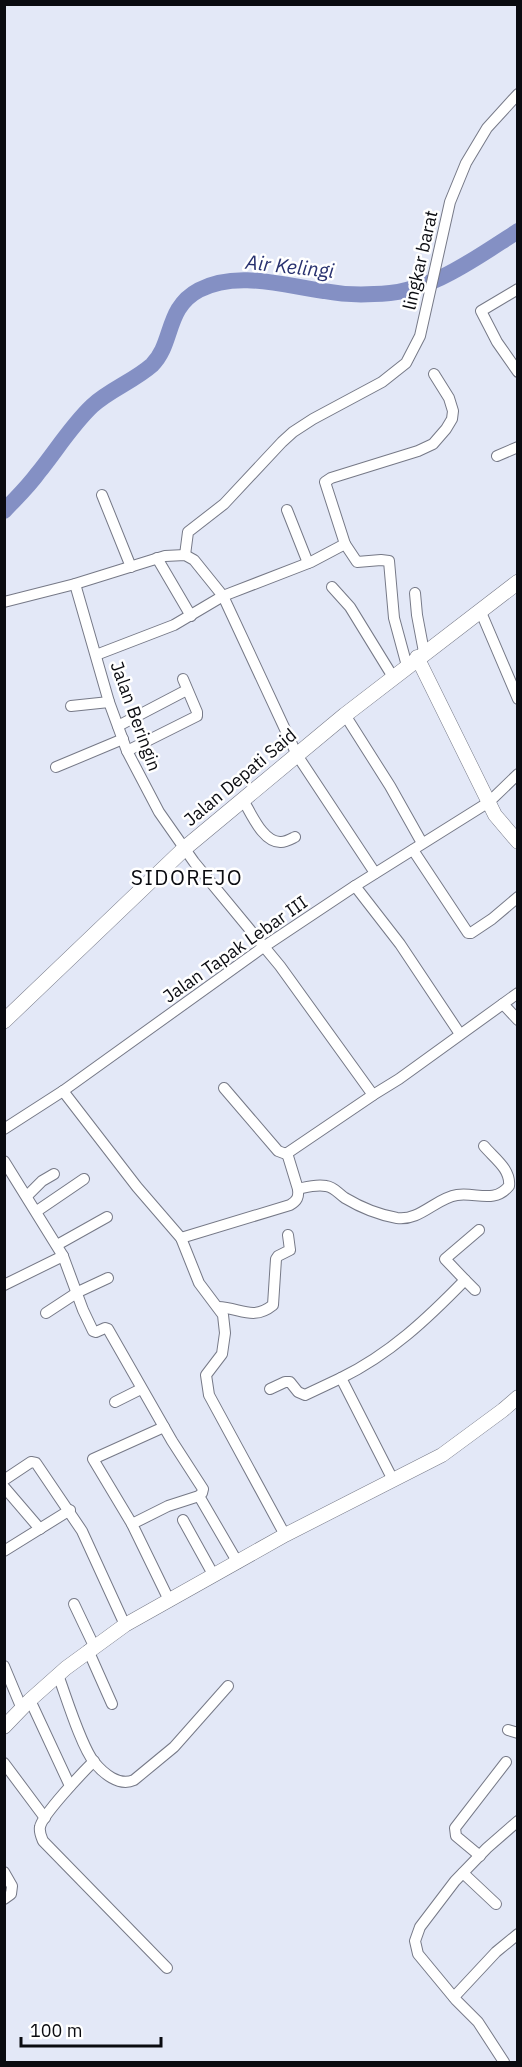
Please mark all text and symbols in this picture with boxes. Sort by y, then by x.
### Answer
street label: lingkar barat [397,208,443,312]
water label: Air Kelingi [243,248,336,284]
street label: Jalan Beringin [106,658,166,774]
street label: Jalan Depati Said [179,723,301,831]
district label: SIDOREJO [131,863,243,891]
street label: Jalan Tapak Lebar III [158,890,312,1008]
scale bar [21,2010,160,2048]
text: 100 m [30,2019,82,2042]

